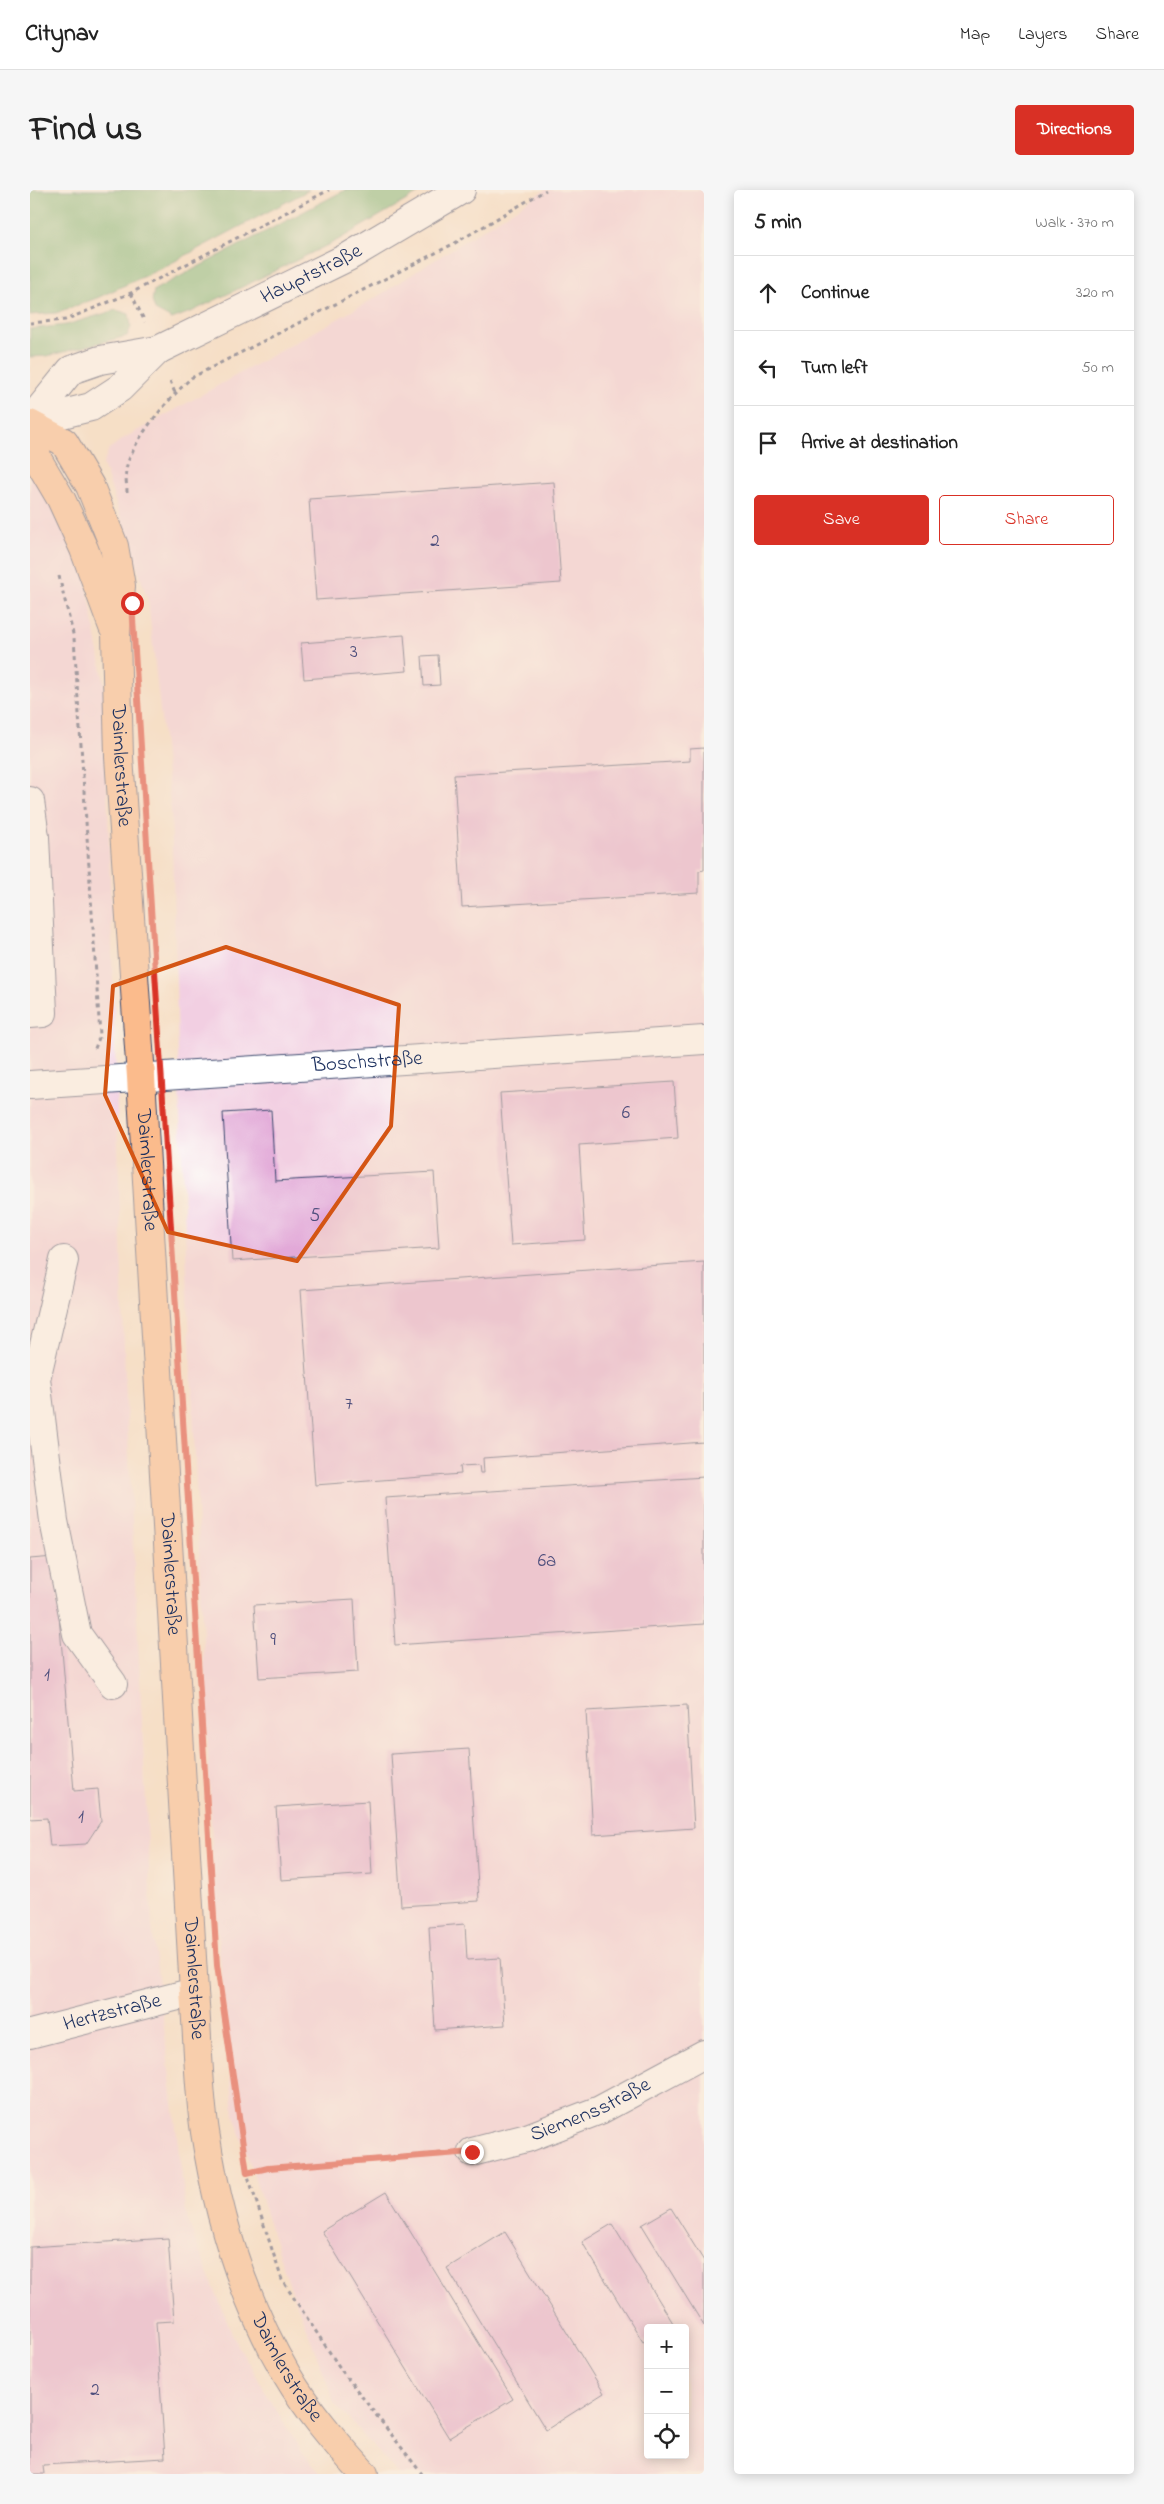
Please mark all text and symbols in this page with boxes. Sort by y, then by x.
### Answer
text: Citynav [25,17,98,52]
text: Map [960,22,990,48]
text: Layers [1018,22,1068,48]
text: Share [1096,22,1139,48]
text: Find us [30,105,142,156]
button: Directions [1015,105,1134,155]
text: 5 min [754,208,802,238]
text: Walk · 370 m [1035,211,1114,235]
street label: Hauptstraße [256,236,369,312]
icon: ahead [754,279,782,307]
text: Continue [801,280,869,307]
text: 320 m [1076,281,1114,305]
icon: left [754,354,782,382]
text: Turn left [801,355,868,382]
text: 50 m [1082,356,1114,380]
icon: arrive [754,429,782,457]
text: Arrive at destination [801,430,958,457]
button: Save [754,495,929,545]
button: Share [939,495,1114,545]
house number: 2 [430,528,440,555]
route start [121,592,144,615]
house number: 3 [350,639,358,666]
street label: Daimlerstraße [103,703,139,829]
street label: Boschstraße [310,1044,424,1081]
house number: 6 [622,1100,630,1127]
street label: Daimlerstraße [128,1107,165,1232]
house number: 5 [310,1203,321,1230]
house number: 7 [345,1391,353,1418]
street label: Daimlerstraße [151,1511,188,1637]
house number: 6a [538,1548,556,1575]
house number: 9 [270,1627,276,1654]
house number: 1 [44,1662,50,1689]
house number: 1 [78,1804,84,1831]
street label: Daimlerstraße [175,1916,212,2041]
street label: Hertzstraße [60,1986,165,2040]
street label: Siemensstraße [526,2070,657,2150]
route end [461,2141,484,2164]
street label: Daimlerstraße [242,2307,330,2429]
map controls [644,2324,689,2459]
button: + [644,2324,689,2369]
button: − [644,2369,689,2414]
house number: 2 [90,2377,100,2404]
button: locate [644,2414,689,2459]

